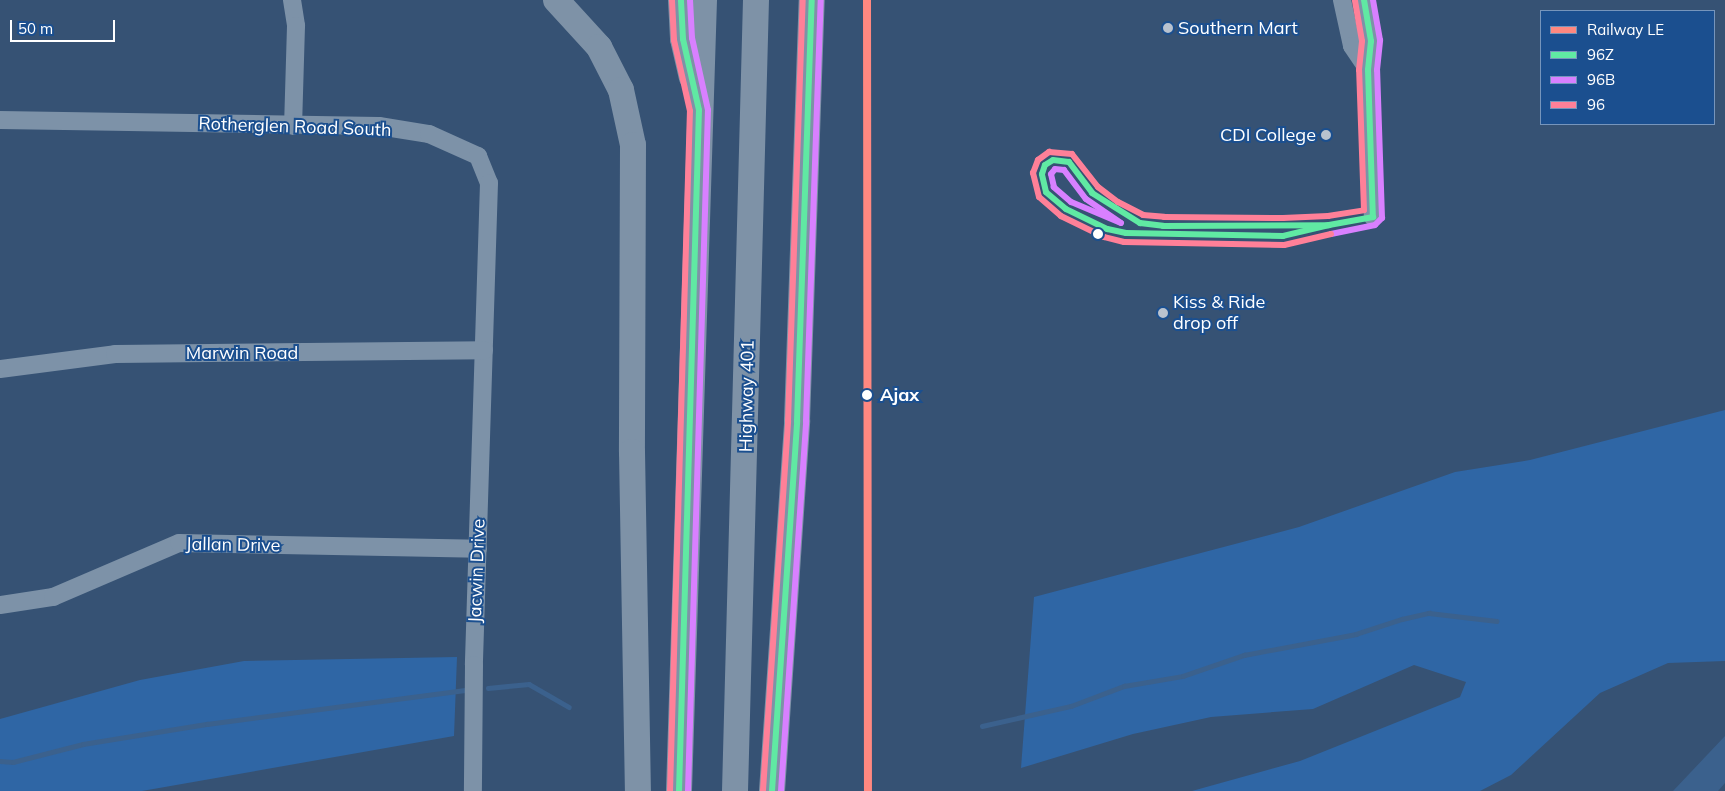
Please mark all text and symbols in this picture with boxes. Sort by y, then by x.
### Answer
scale bar [12,10,118,42]
legend [1540,10,1715,125]
place label: Southern Mart [1178,17,1298,39]
text: 50 m [18,19,53,38]
text: Railway LE [1587,20,1664,39]
marker: Southern Mart [1162,22,1174,34]
text: 96Z [1587,45,1614,64]
text: 96B [1587,70,1615,89]
text: 96 [1587,95,1605,114]
street label: Rotherglen Road South [198,113,392,141]
place label: CDI College [1220,124,1316,146]
marker: CDI College [1320,129,1332,141]
unlabelled marker [1093,229,1103,239]
place label: Kiss & Ride drop off [1173,292,1265,334]
marker: Kiss & Ride drop off [1157,307,1169,319]
street label: Highway 401 [735,340,759,452]
street label: Marwin Road [186,342,298,364]
place label: Ajax [880,384,919,406]
marker: Ajax [858,386,876,404]
street label: Jacwin Drive [464,518,490,624]
street label: Jallan Drive [185,533,281,557]

